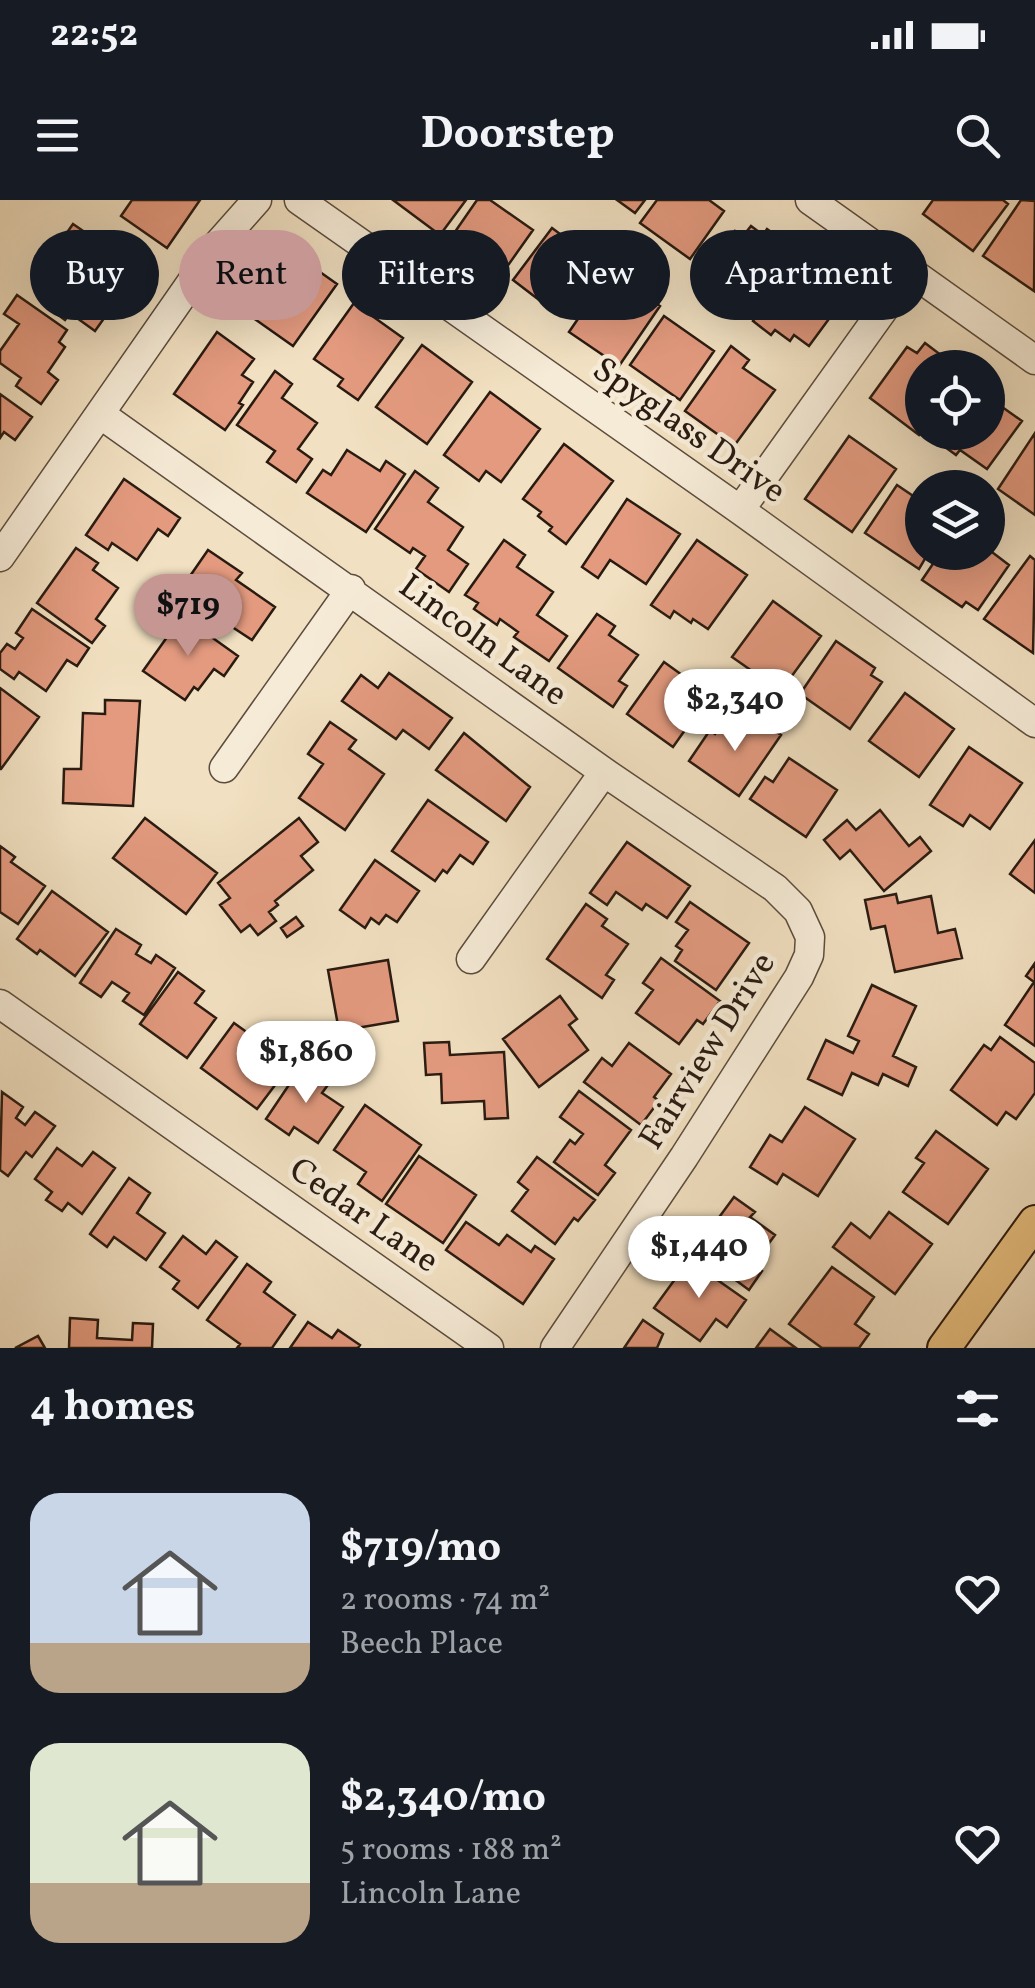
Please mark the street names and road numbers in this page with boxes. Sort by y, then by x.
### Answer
street label: Spyglass Drive [582,347,795,516]
street label: Lincoln Lane [388,564,576,719]
street label: Fairview Drive [629,944,788,1159]
street label: Cedar Lane [279,1147,448,1286]

